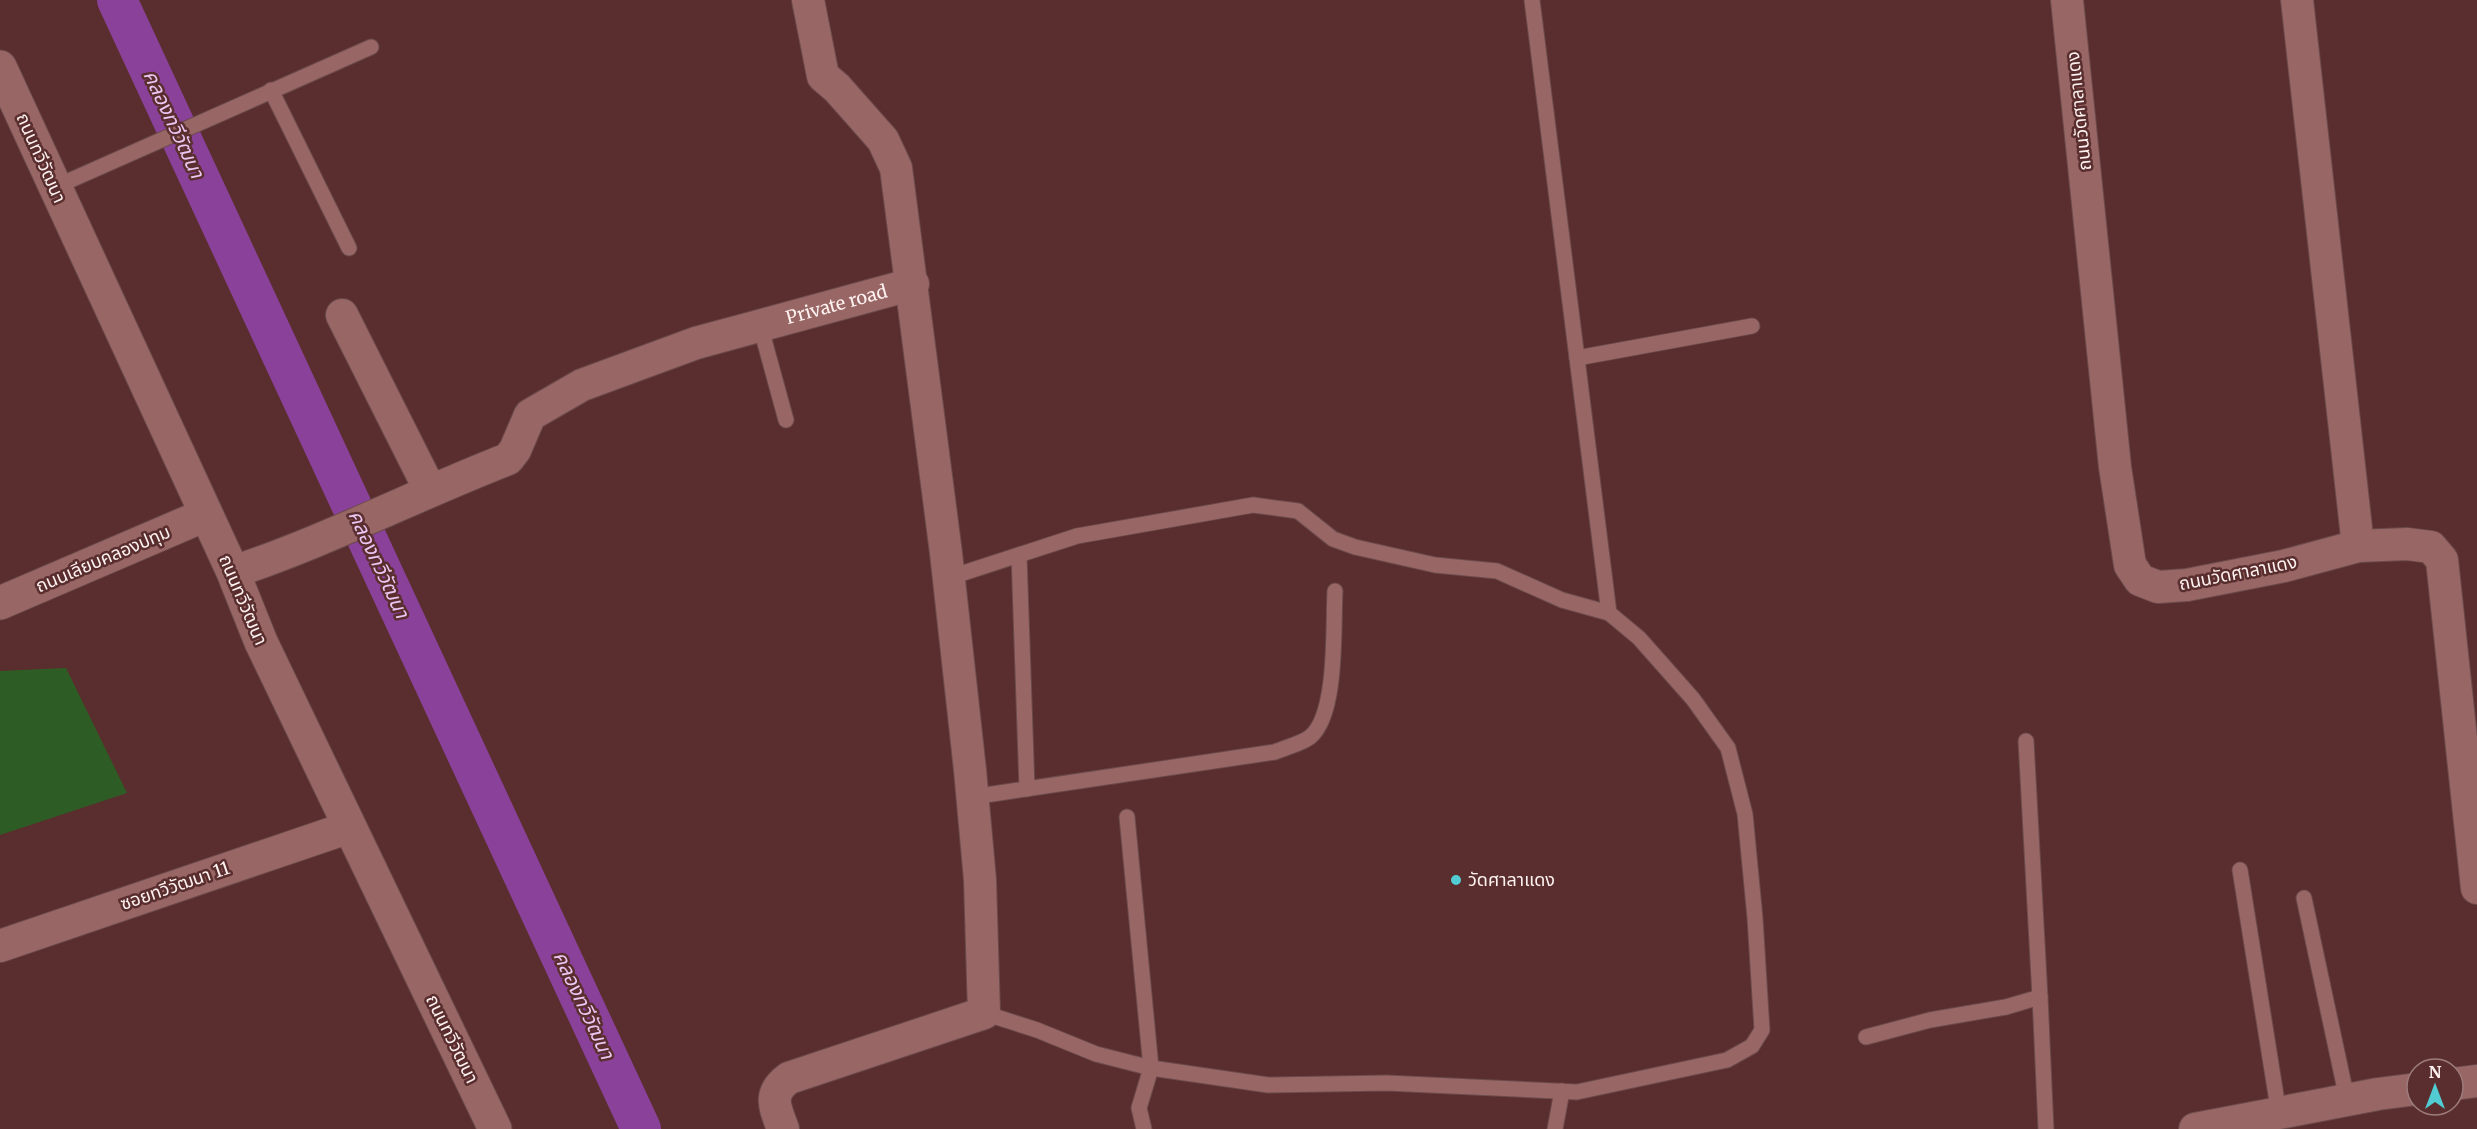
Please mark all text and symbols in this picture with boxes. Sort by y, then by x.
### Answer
street label: ถนนวัดศาลาแดง [2061,50,2096,172]
water label: คลองทวีวัฒนา [139,66,211,183]
street label: ถนนทวีวัฒนา [11,109,72,206]
street label: Private road [783,280,890,329]
water label: คลองทวีวัฒนา [344,506,416,623]
street label: ถนนเลียบคลองปทุม [32,520,174,597]
street label: ถนนวัดศาลาแดง [2177,550,2299,595]
street label: ถนนทวีวัฒนา [214,551,273,649]
street label: ซอยทวีวัฒนา 11 [117,856,233,915]
place label: วัดศาลาแดง [1468,868,1555,891]
marker: วัดศาลาแดง [1449,873,1463,887]
water label: คลองทวีวัฒนา [549,947,621,1064]
street label: ถนนทวีวัฒนา [421,991,484,1087]
north arrow [2405,1057,2465,1117]
text: N [2429,1062,2442,1082]

